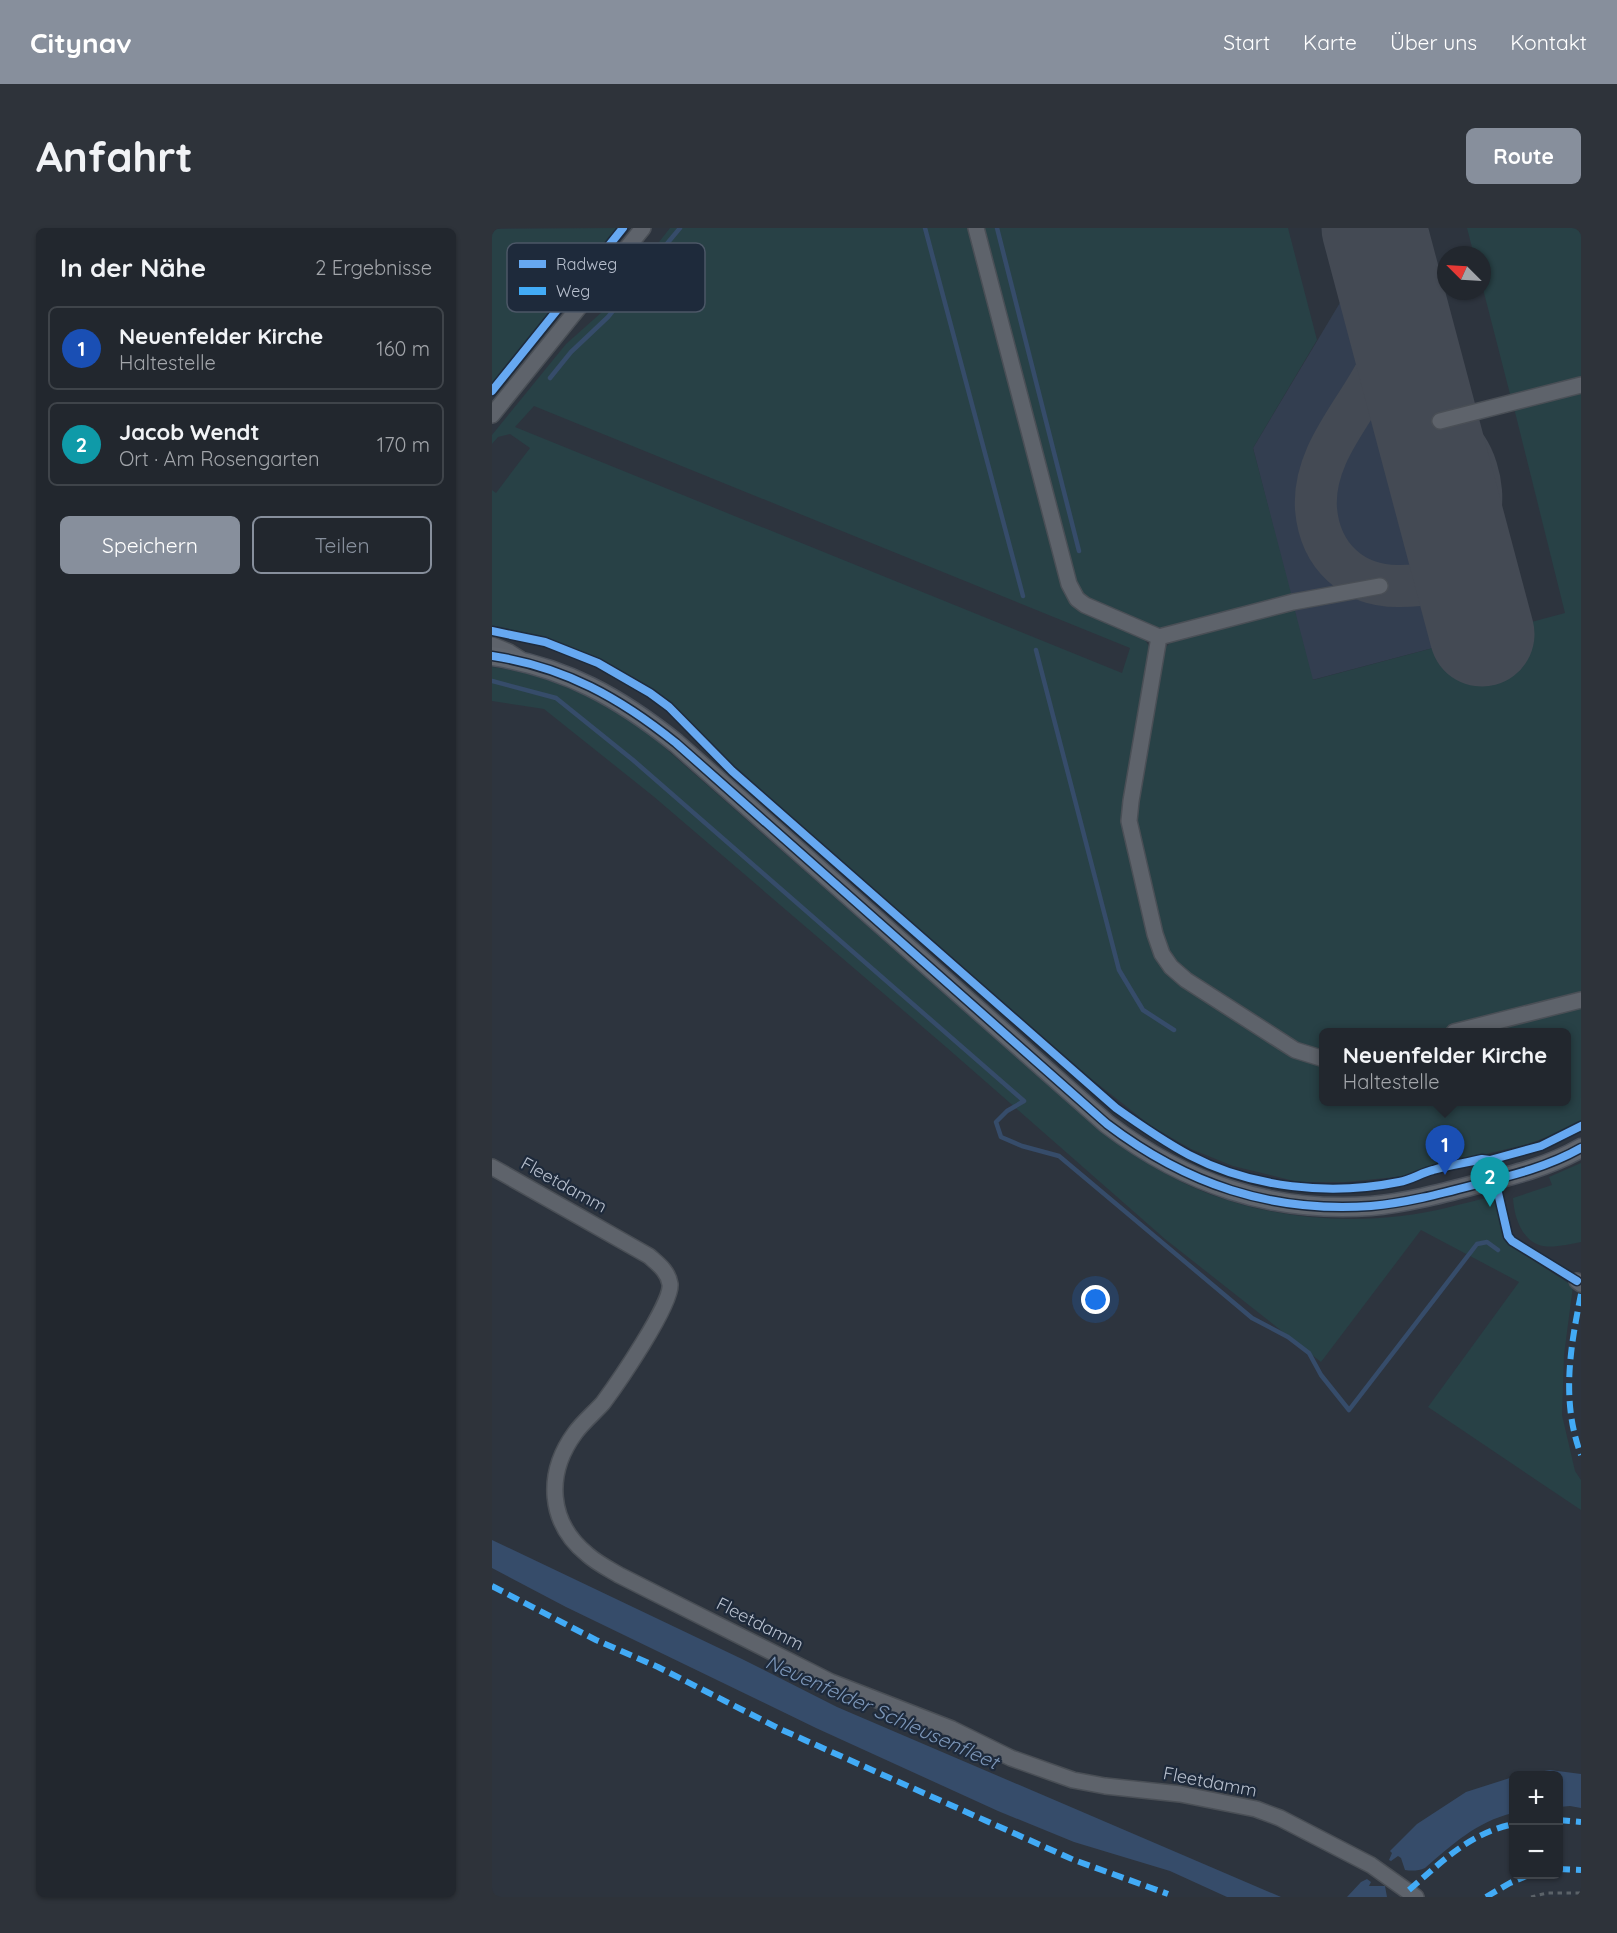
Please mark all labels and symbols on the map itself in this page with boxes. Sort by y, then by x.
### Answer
legend [507,243,705,312]
north arrow [1437,246,1491,300]
text: Radweg [556,254,617,274]
text: Weg [556,281,590,301]
pin: 1 [1426,1126,1464,1175]
street label: Fleetdamm [517,1151,611,1218]
pin: 2 [1470,1158,1510,1207]
your location [1081,1285,1110,1314]
street label: Fleetdamm [713,1592,808,1655]
water label: Neuenfelder Schleusenfleet [762,1649,1005,1775]
street label: Fleetdamm [1161,1761,1259,1802]

